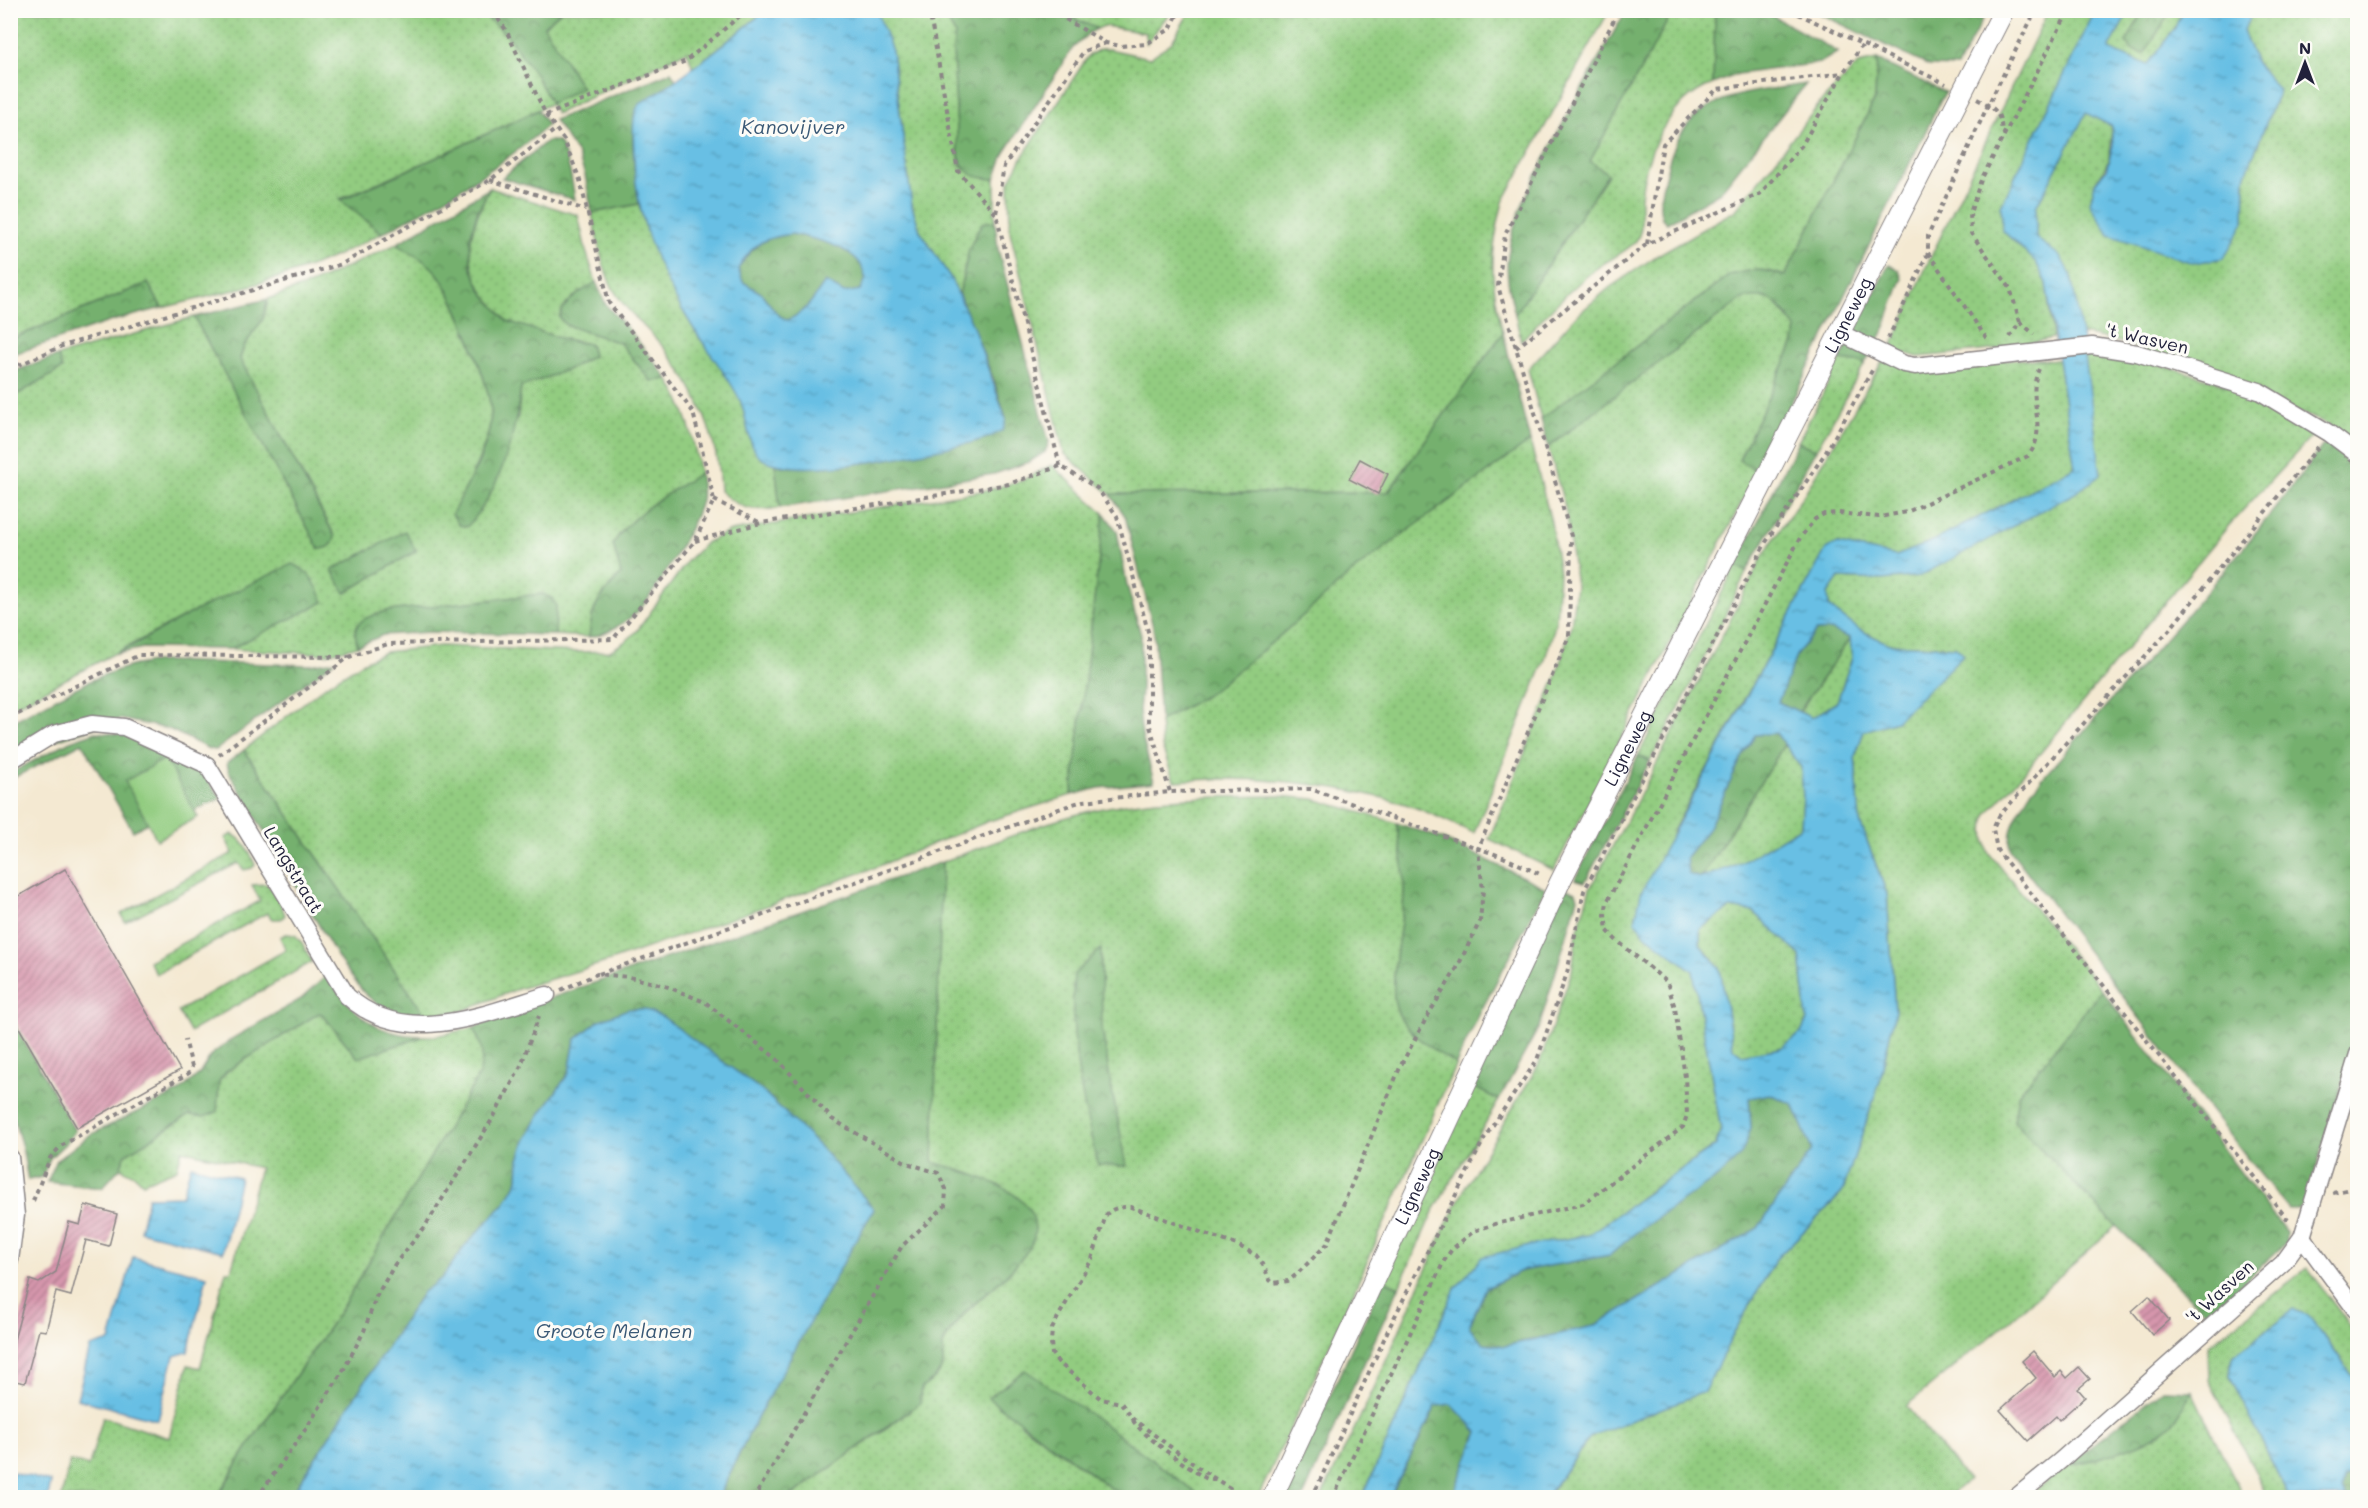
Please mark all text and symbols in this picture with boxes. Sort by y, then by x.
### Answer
north arrow [2275,33,2335,93]
text: N [2299,37,2311,58]
water label: Kanovijver [741,113,845,139]
street label: Ligneweg [1818,273,1877,357]
street label: 't Wasven [2104,317,2191,359]
street label: Ligneweg [1598,706,1657,790]
street label: Langstraat [259,822,329,917]
street label: Ligneweg [1389,1144,1445,1228]
street label: 't Wasven [2180,1254,2259,1328]
water label: Groote Melanen [536,1317,692,1343]

